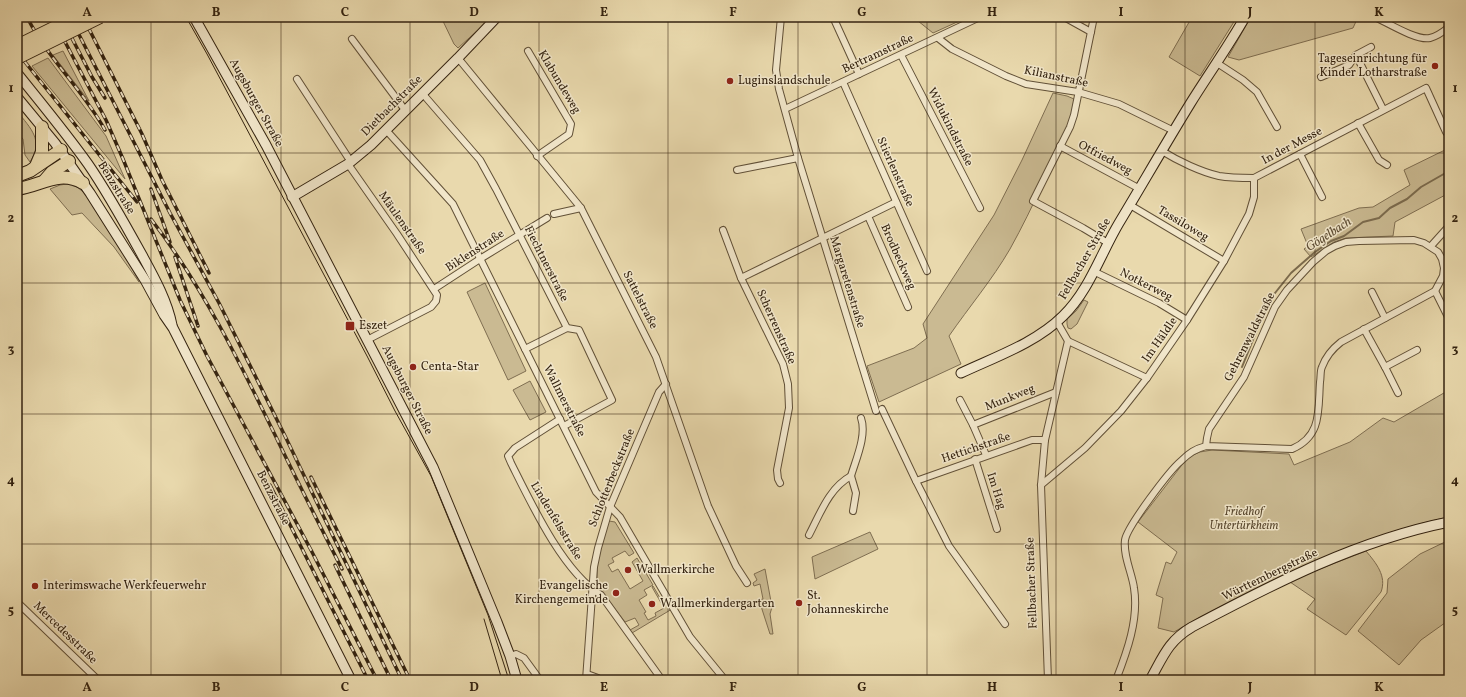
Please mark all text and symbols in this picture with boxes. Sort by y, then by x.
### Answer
text: A [82,4,92,22]
text: B [212,4,221,22]
text: C [341,4,349,22]
text: D [469,4,479,22]
text: E [600,4,608,22]
text: F [729,4,737,22]
text: G [857,4,867,22]
text: H [987,4,997,22]
text: I [1119,4,1124,22]
text: J [1247,4,1253,22]
text: K [1374,4,1384,22]
street label: Bertramstraße [840,30,917,78]
street label: Klabundeweg [534,47,584,117]
place label: Tageseinrichtung für Kinder Lotharstraße [1318,51,1427,81]
street label: Augsburger Straße [225,56,287,150]
marker: Tageseinrichtung für Kinder Lotharstraße [1430,61,1440,71]
street label: Kilianstraße [1022,62,1090,92]
street label: Dietbachstraße [358,72,426,140]
place label: Luginslandschule [738,73,831,89]
marker: Luginslandschule [725,76,735,86]
text: 1 [8,80,14,98]
text: 1 [1452,80,1458,98]
street label: Widukindstraße [923,85,977,169]
street label: In der Messe [1259,123,1325,169]
street label: Stierlenstraße [872,135,918,210]
street label: Otfriedweg [1075,137,1135,179]
street label: Benzstraße [93,159,139,218]
street label: Mäulenstraße [374,188,430,258]
street label: Tassiloweg [1154,202,1212,246]
text: 2 [8,210,15,228]
text: 2 [1452,210,1459,228]
water label: Gögelbach [1302,213,1356,257]
street label: Fellbacher Straße [1055,215,1115,303]
street label: Brodbeckweg [876,222,920,292]
street label: Fiechtnerstraße [520,223,572,305]
street label: Biklenstraße [442,226,508,276]
street label: Margaretenstraße [825,234,869,330]
street label: Notkerweg [1117,265,1175,305]
street label: Sattelstraße [619,268,662,332]
street label: Scherrenstraße [752,287,800,367]
street label: Gehrenwaldstraße [1221,290,1279,384]
street label: Im Häldle [1139,314,1182,366]
place label: Eszet [359,318,387,334]
marker: Eszet [344,320,356,332]
text: 3 [8,341,15,359]
text: 3 [1452,341,1459,359]
street label: Augsburger Straße [377,342,437,438]
place label: Centa-Star [421,359,479,375]
marker: Centa-Star [408,362,418,372]
street label: Wallmerstraße [539,362,589,440]
street label: Munkweg [983,381,1037,415]
street label: Schlotterbeckstraße [585,426,639,530]
street label: Hettichstraße [939,429,1013,467]
street label: Benzstraße [252,468,294,528]
street label: Im Hag [982,470,1010,512]
text: 4 [7,472,15,490]
text: 4 [1451,472,1459,490]
street label: Lindenfelsstraße [526,479,586,563]
park label: Friedhof Untertürkheim [1209,504,1279,534]
street label: Fellbacher Straße [1022,537,1042,629]
street label: Württembergstraße [1220,545,1321,605]
place label: Wallmerkirche [636,562,715,578]
marker: Wallmerkirche [623,565,633,575]
place label: Interimswache Werkfeuerwehr [43,578,206,594]
place label: Evangelische Kirchengemeinde [515,578,608,608]
marker: Interimswache Werkfeuerwehr [30,581,40,591]
marker: Evangelische Kirchengemeinde [611,588,621,598]
place label: St. Johanneskirche [807,588,889,618]
place label: Wallmerkindergarten [660,596,775,612]
street label: Mercedesstraße [29,598,101,668]
marker: St. Johanneskirche [794,598,804,608]
marker: Wallmerkindergarten [647,599,657,609]
text: 5 [8,602,14,620]
text: 5 [1452,602,1458,620]
text: A [82,679,92,697]
text: B [212,679,221,697]
text: C [341,679,349,697]
text: D [469,679,479,697]
text: E [600,679,608,697]
text: F [729,679,737,697]
text: G [857,679,867,697]
text: H [987,679,997,697]
text: I [1119,679,1124,697]
text: J [1247,679,1253,697]
text: K [1374,679,1384,697]

